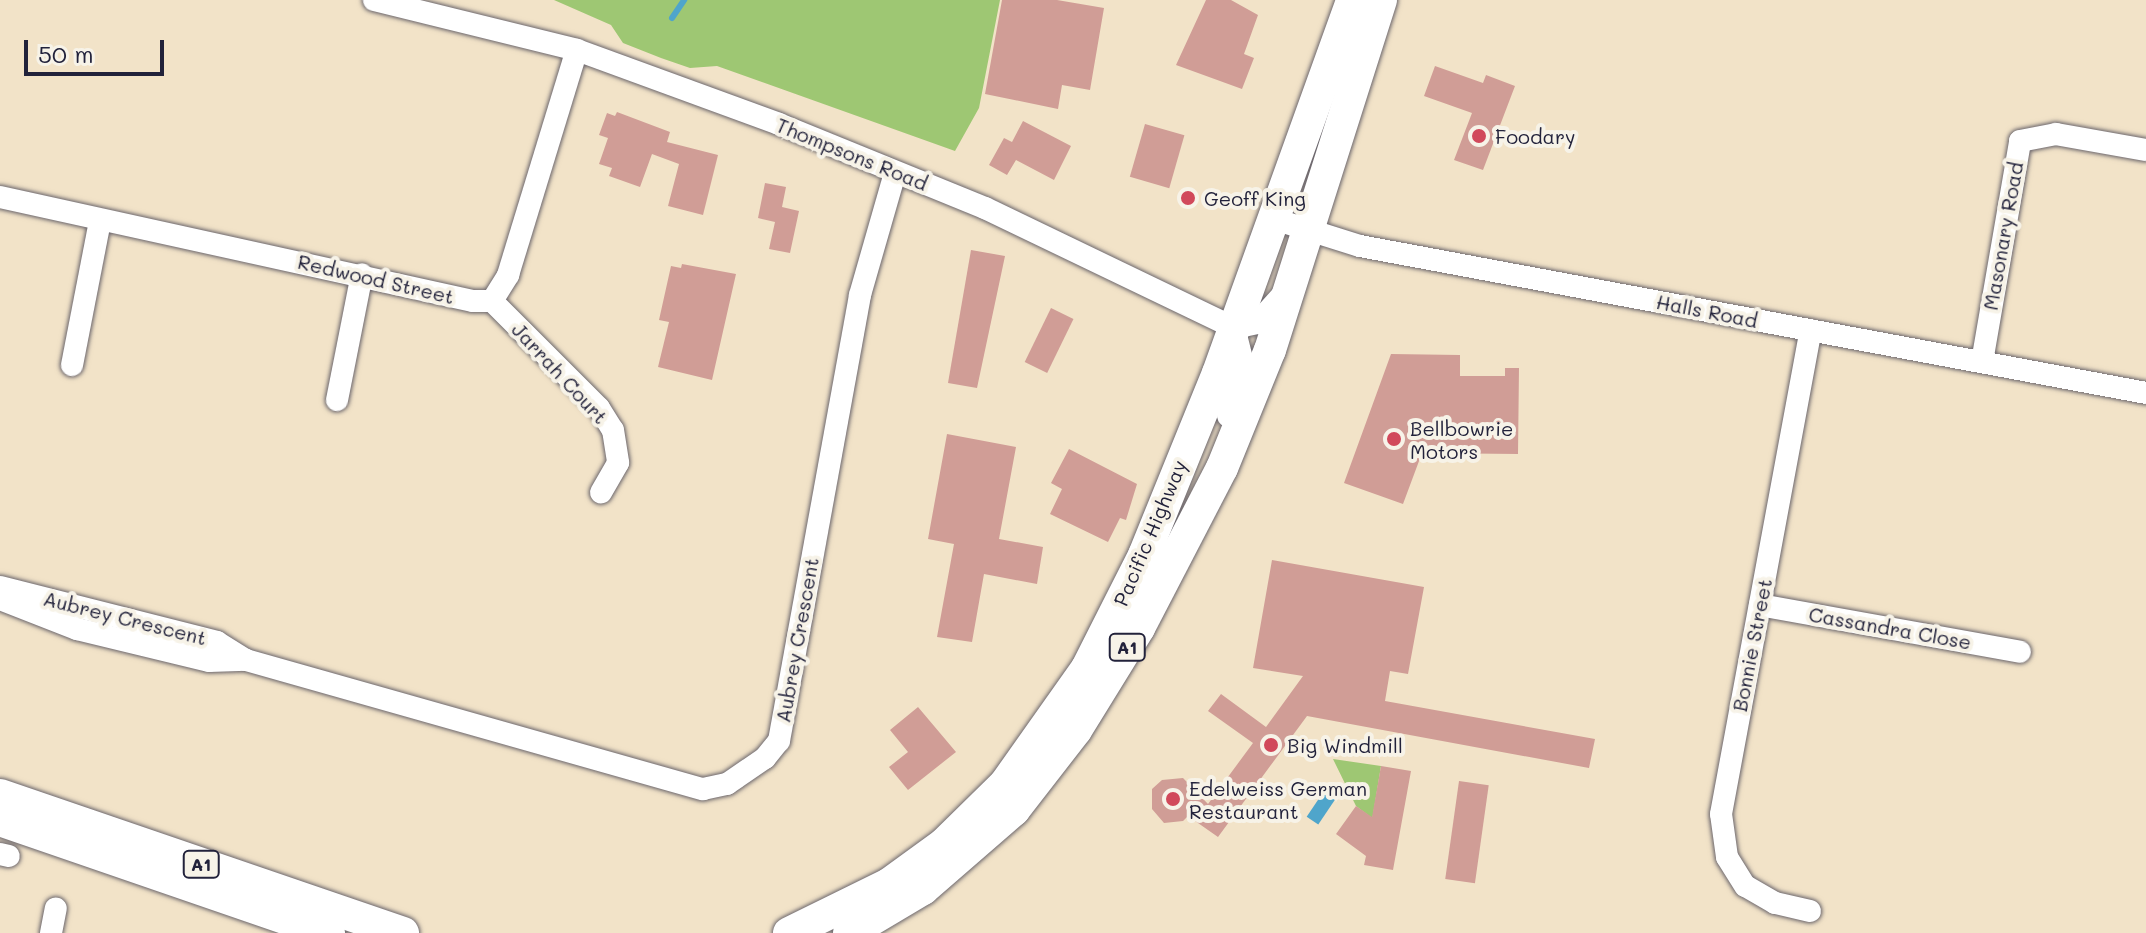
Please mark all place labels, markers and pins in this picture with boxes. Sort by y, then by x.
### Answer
place label: Foodary [1495,124,1576,148]
marker: Foodary [1470,127,1488,145]
place label: Geoff King [1204,186,1306,210]
marker: Geoff King [1179,189,1197,207]
place label: Bellbowrie Motors [1410,416,1513,463]
marker: Bellbowrie Motors [1385,430,1403,448]
place label: Big Windmill [1287,733,1403,757]
marker: Big Windmill [1262,736,1280,754]
place label: Edelweiss German Restaurant [1189,776,1367,823]
marker: Edelweiss German Restaurant [1164,790,1182,808]

